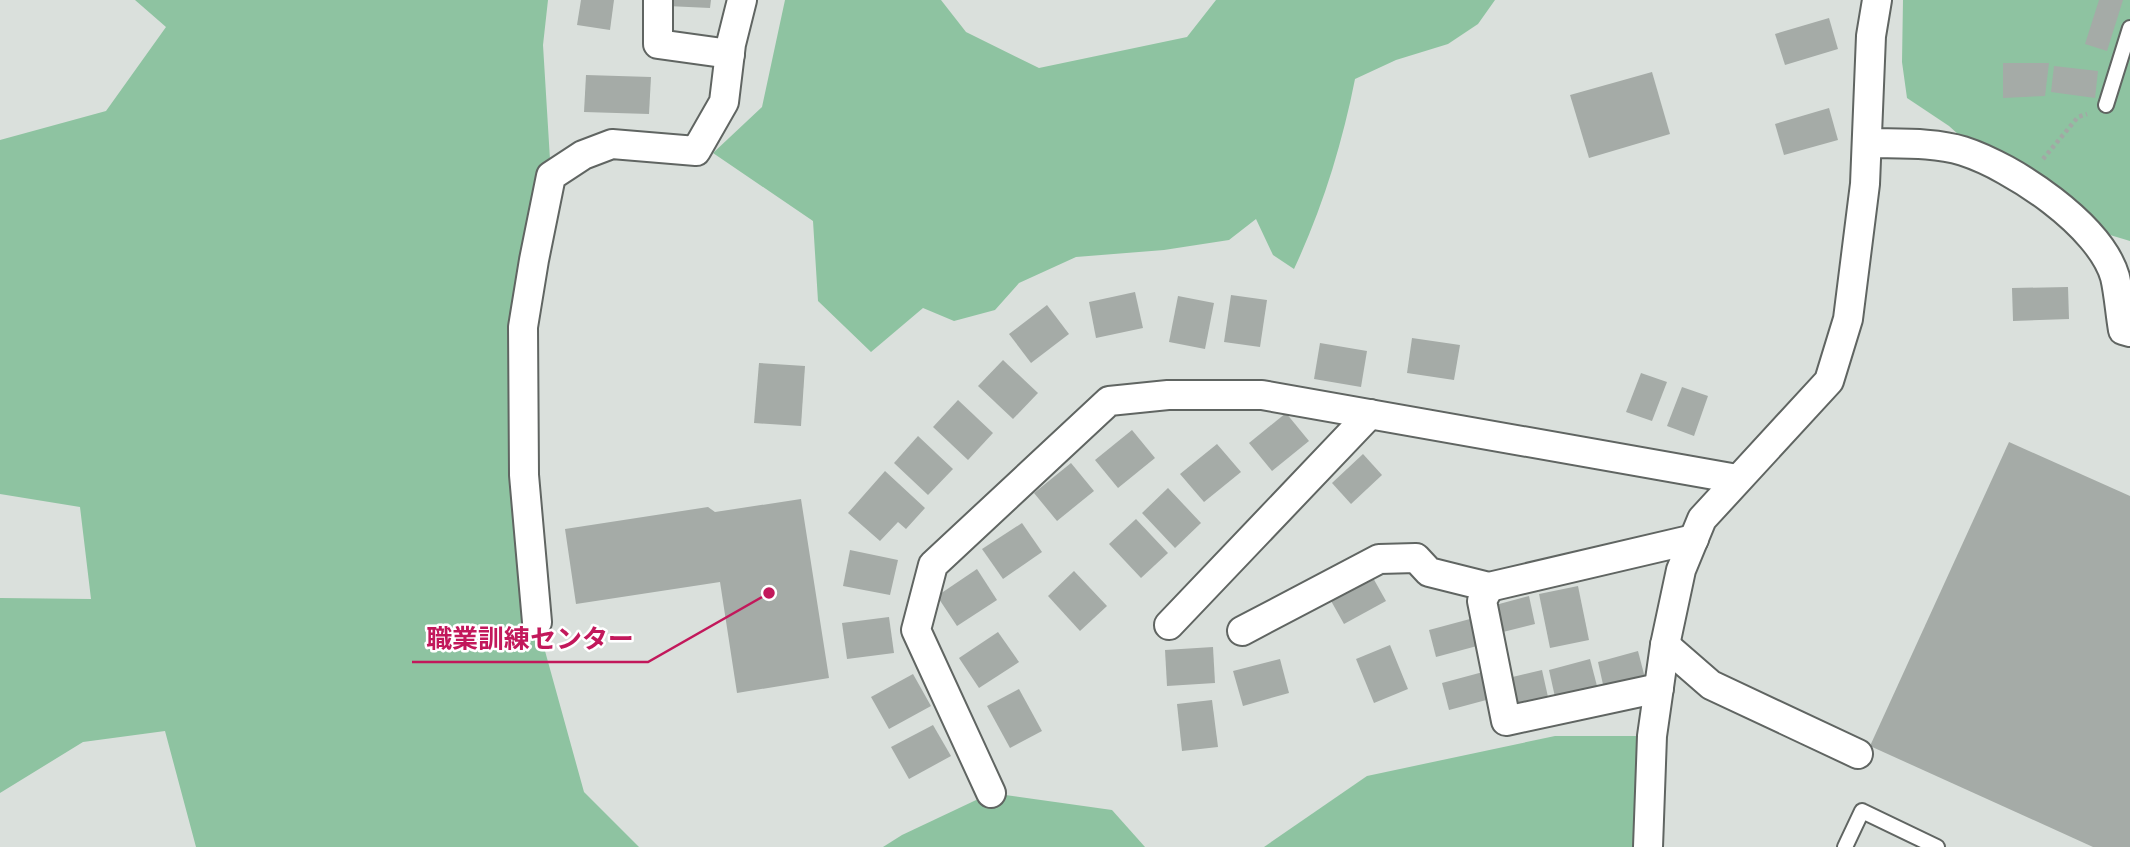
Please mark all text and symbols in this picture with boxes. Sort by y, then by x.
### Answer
callout: 職業訓練センター [412,615,648,662]
text: 職業訓練センター [426,620,634,658]

